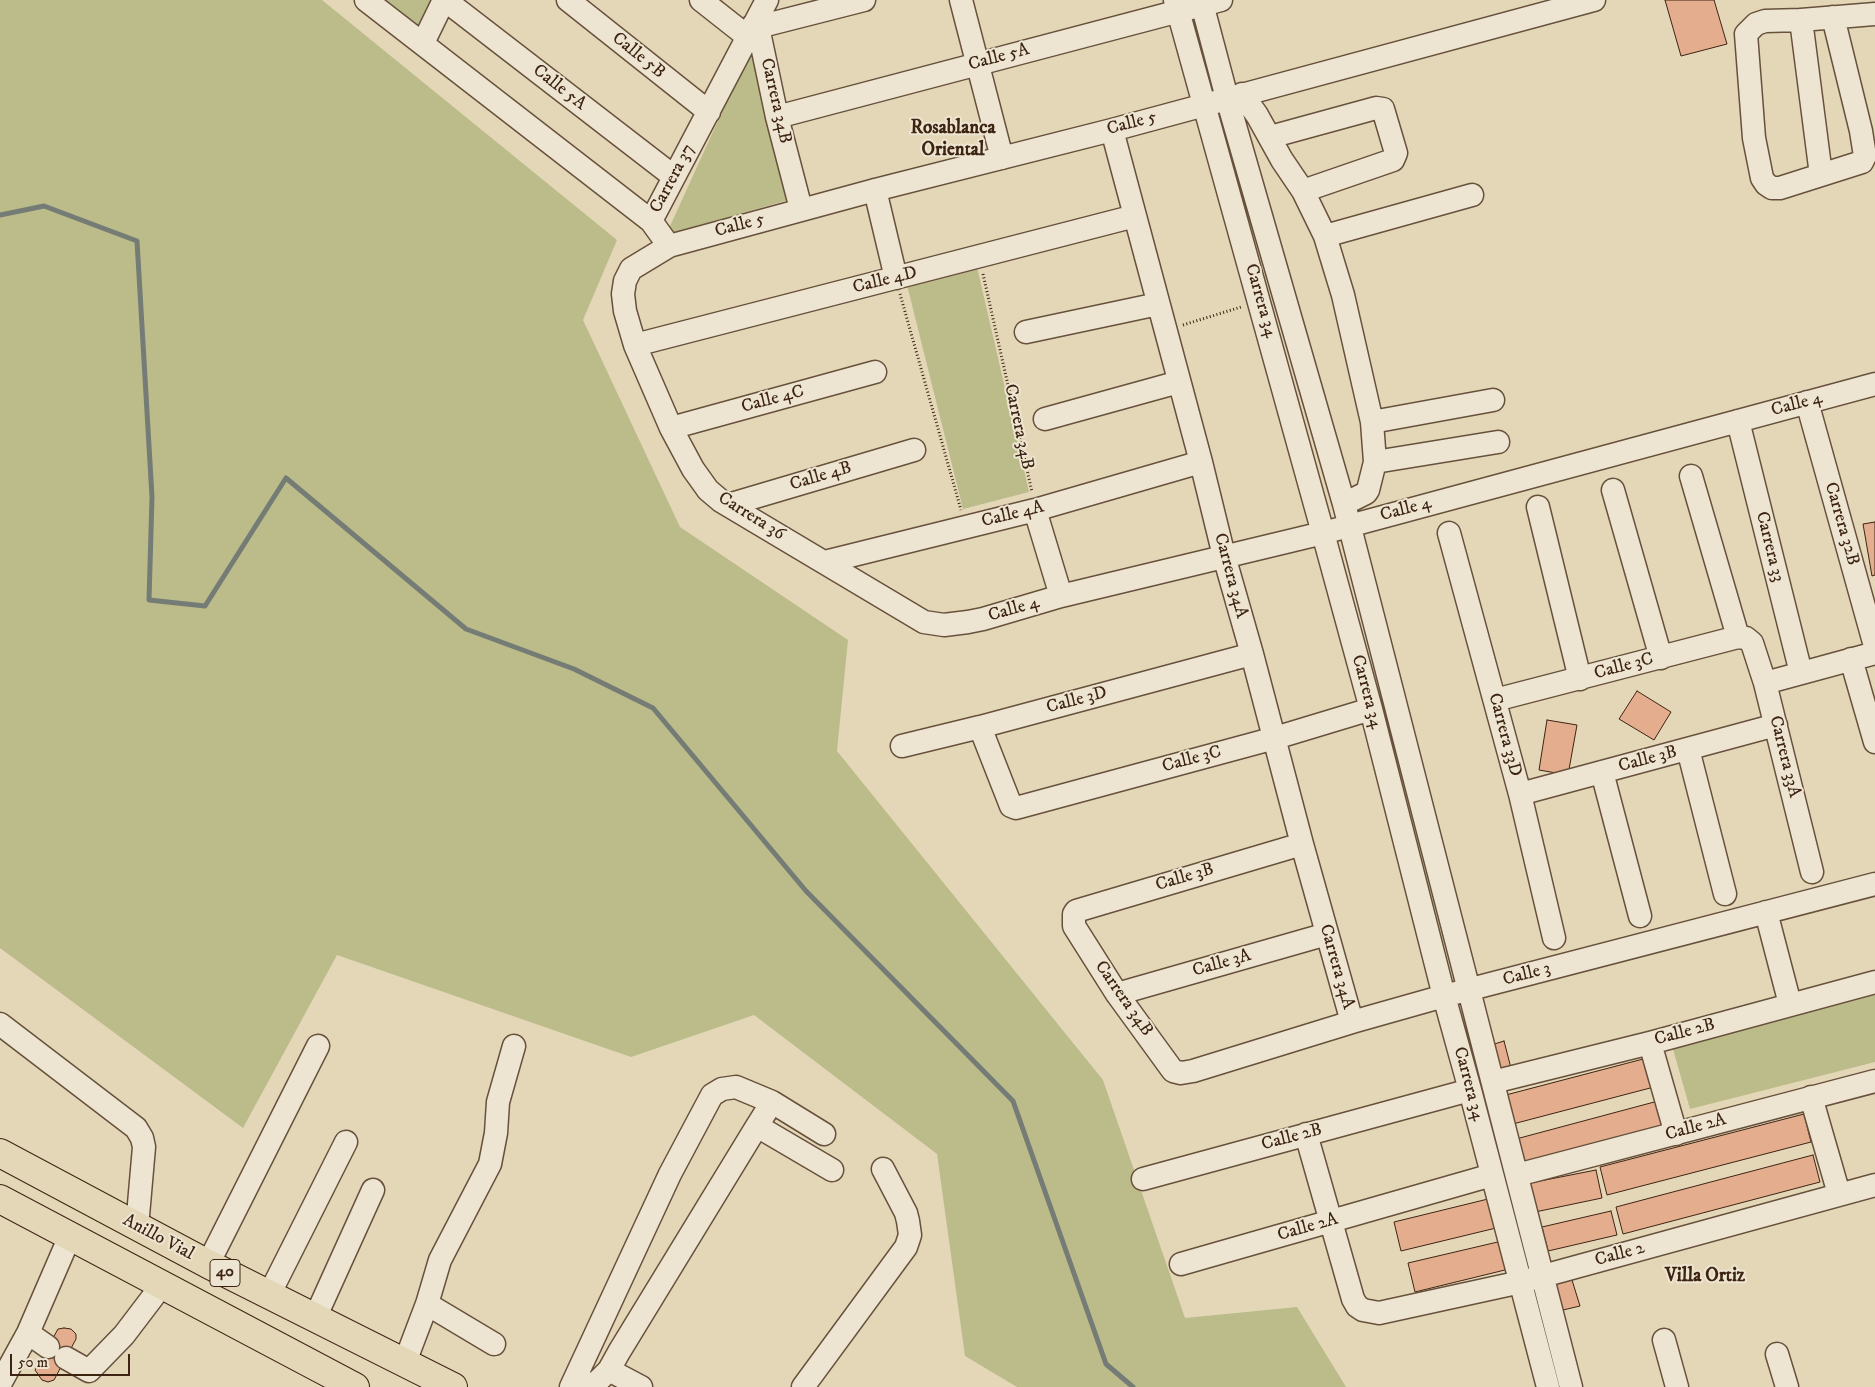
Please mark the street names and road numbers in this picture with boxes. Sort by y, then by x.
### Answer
street label: Calle 5B [607,28,669,84]
street label: Calle 5A [966,40,1032,76]
street label: Carrera 34B [755,56,795,146]
street label: Calle 5A [528,60,590,116]
street label: Calle 5 [1105,107,1159,141]
street label: Carrera 37 [646,141,700,217]
street label: Calle 5 [713,209,767,243]
street label: Carrera 34 [1239,262,1281,340]
street label: Calle 4D [851,263,919,299]
street label: Calle 4C [739,381,807,419]
street label: Carrera 34B [998,382,1038,472]
street label: Calle 4 [1769,388,1825,422]
street label: Calle 4B [788,457,854,497]
street label: Carrera 32B [1819,480,1863,568]
street label: Carrera 36 [714,488,788,546]
street label: Calle 4 [1378,493,1434,527]
street label: Calle 4A [980,497,1046,533]
street label: Carrera 33 [1750,509,1788,585]
street label: Carrera 34A [1208,531,1252,621]
street label: Calle 4 [986,592,1042,628]
street label: Calle 3C [1592,649,1656,685]
street label: Carrera 34 [1346,653,1386,731]
street label: Calle 3D [1044,683,1110,719]
street label: Carrera 33D [1483,691,1525,779]
street label: Carrera 33A [1763,714,1805,800]
street label: Calle 3C [1160,742,1224,778]
street label: Calle 3B [1616,742,1680,778]
street label: Calle 3B [1153,859,1217,897]
street label: Carrera 34A [1314,922,1358,1012]
street label: Calle 3A [1190,945,1254,983]
street label: Carrera 34B [1089,957,1157,1041]
street label: Calle 3 [1501,958,1553,992]
street label: Calle 2B [1652,1015,1718,1051]
street label: Carrera 34 [1448,1045,1488,1123]
street label: Calle 2A [1663,1110,1729,1146]
street label: Calle 2B [1259,1120,1325,1156]
street label: Calle 2A [1275,1209,1341,1247]
street label: Anillo Vial [119,1210,197,1266]
street label: Calle 2 [1593,1238,1647,1272]
road number: 40 [210,1260,240,1286]

